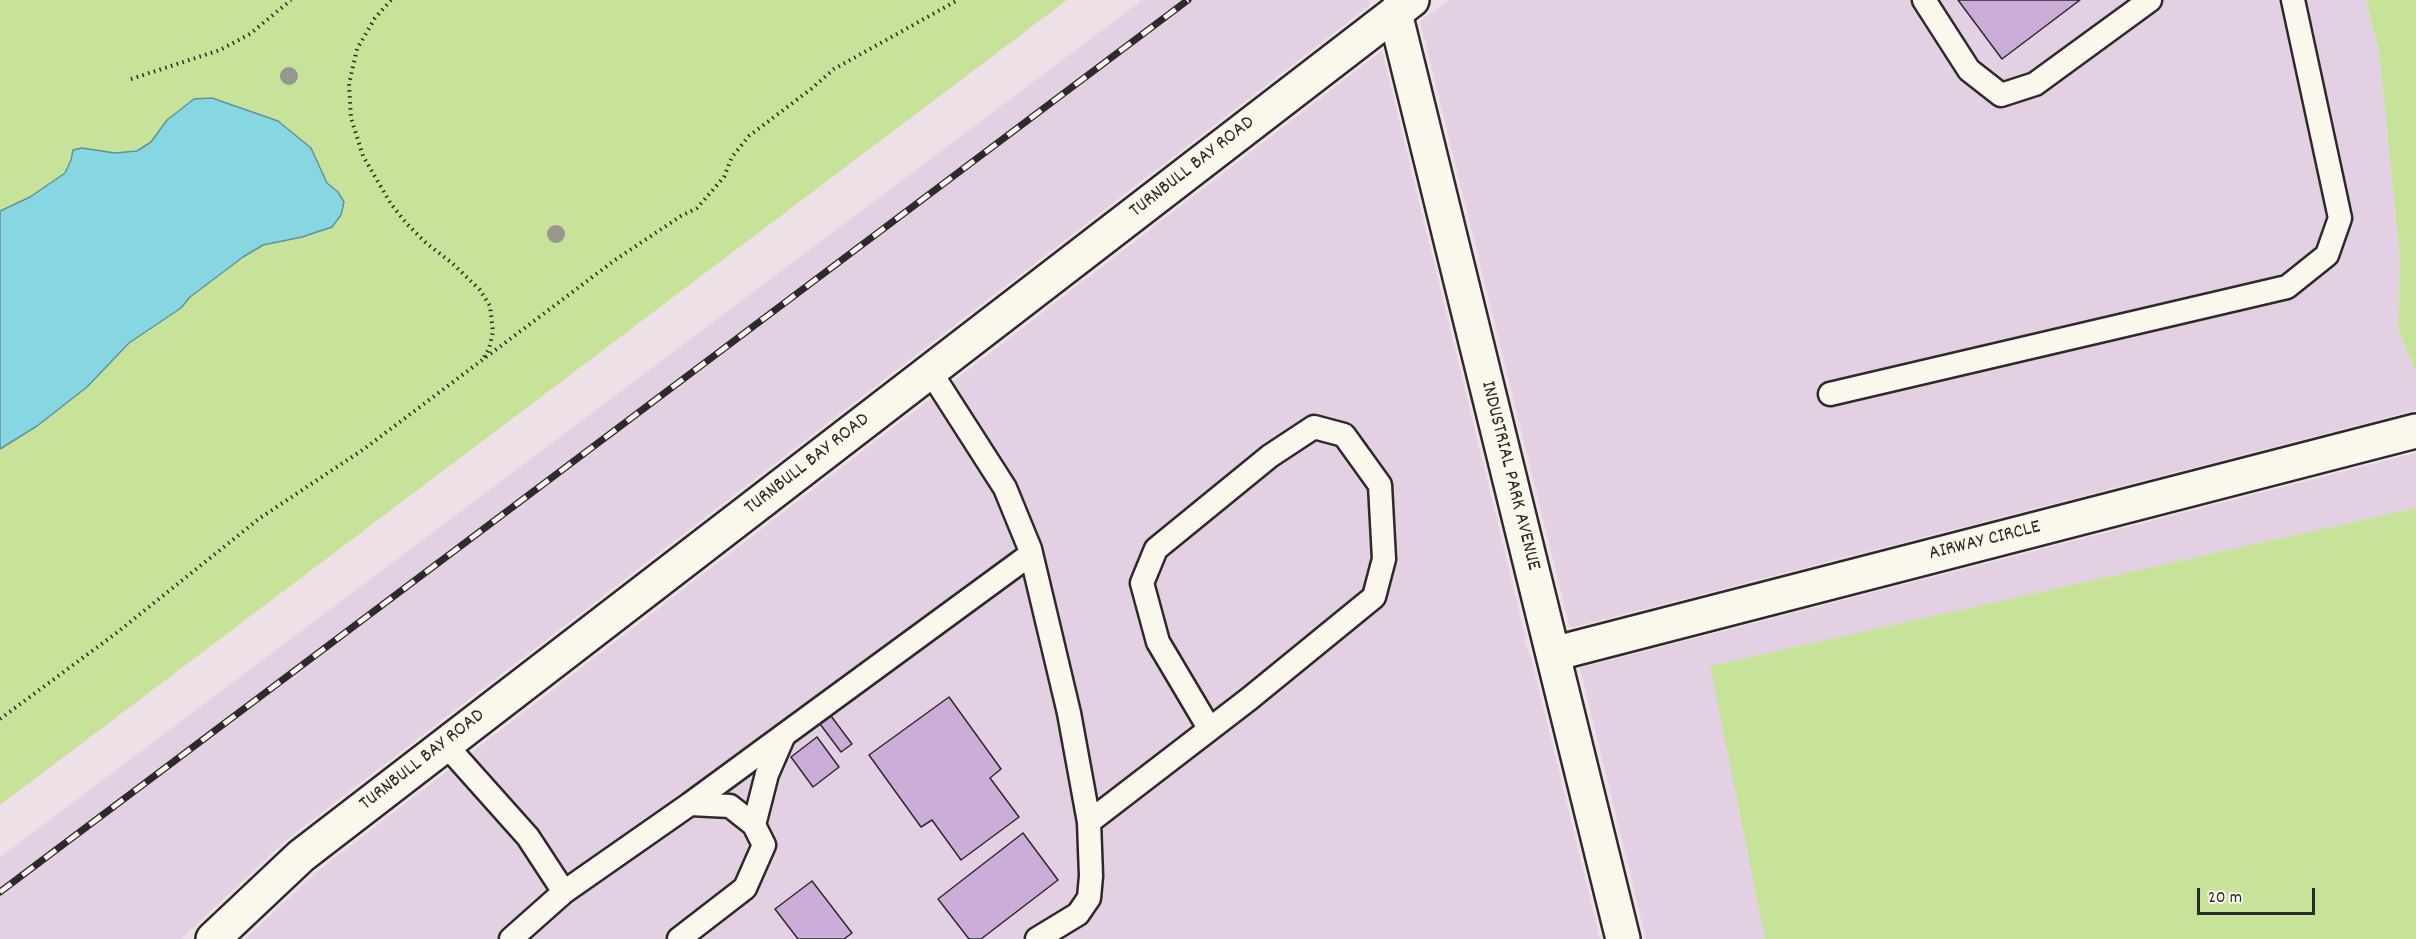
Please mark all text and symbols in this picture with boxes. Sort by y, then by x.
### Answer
street label: TURNBULL BAY ROAD [1126,112,1260,224]
street label: INDUSTRIAL PARK AVENUE [1474,379,1544,573]
street label: TURNBULL BAY ROAD [741,409,875,521]
street label: AIRWAY CIRCLE [1927,517,2043,567]
street label: TURNBULL BAY ROAD [356,705,490,817]
scale bar [2200,876,2318,914]
text: 20 m [2208,886,2242,911]

